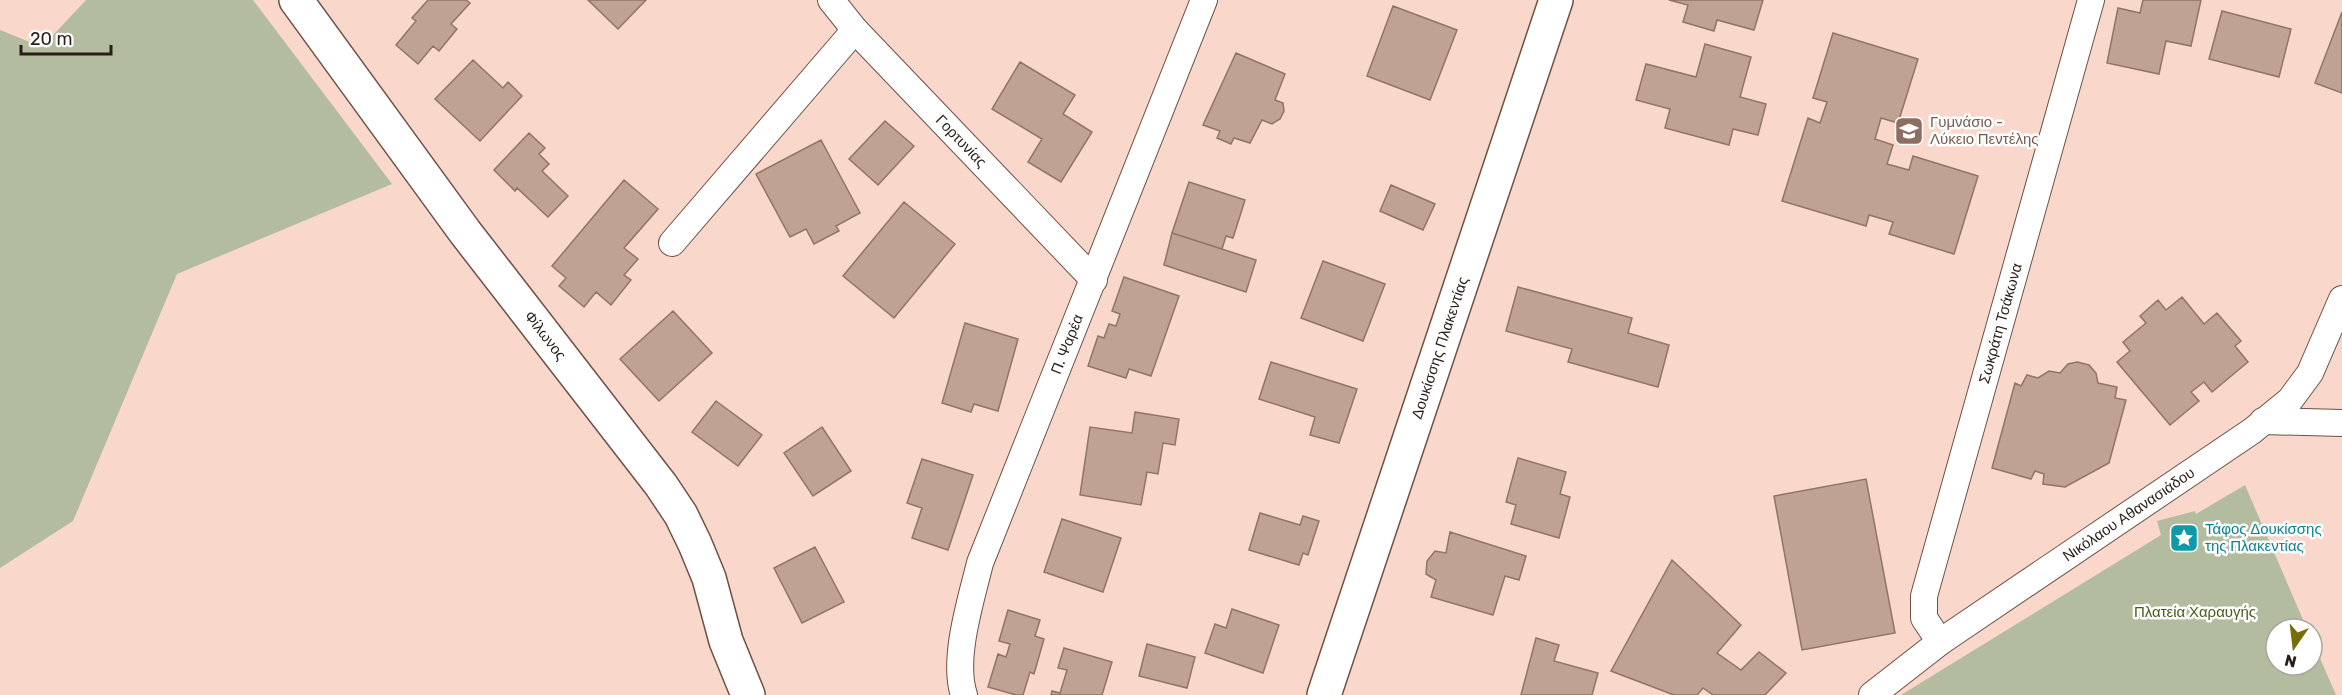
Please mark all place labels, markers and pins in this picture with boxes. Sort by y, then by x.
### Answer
place label: Γυμνάσιο - Λύκειο Πεντέλης [1930,113,2038,148]
school or university icon: Γυμνάσιο - Λύκειο Πεντέλης [1893,115,1925,147]
place label: Τάφος Δουκίσσης της Πλακεντίας [2205,520,2322,555]
place icon: Τάφος Δουκίσσης της Πλακεντίας [2168,522,2200,554]

